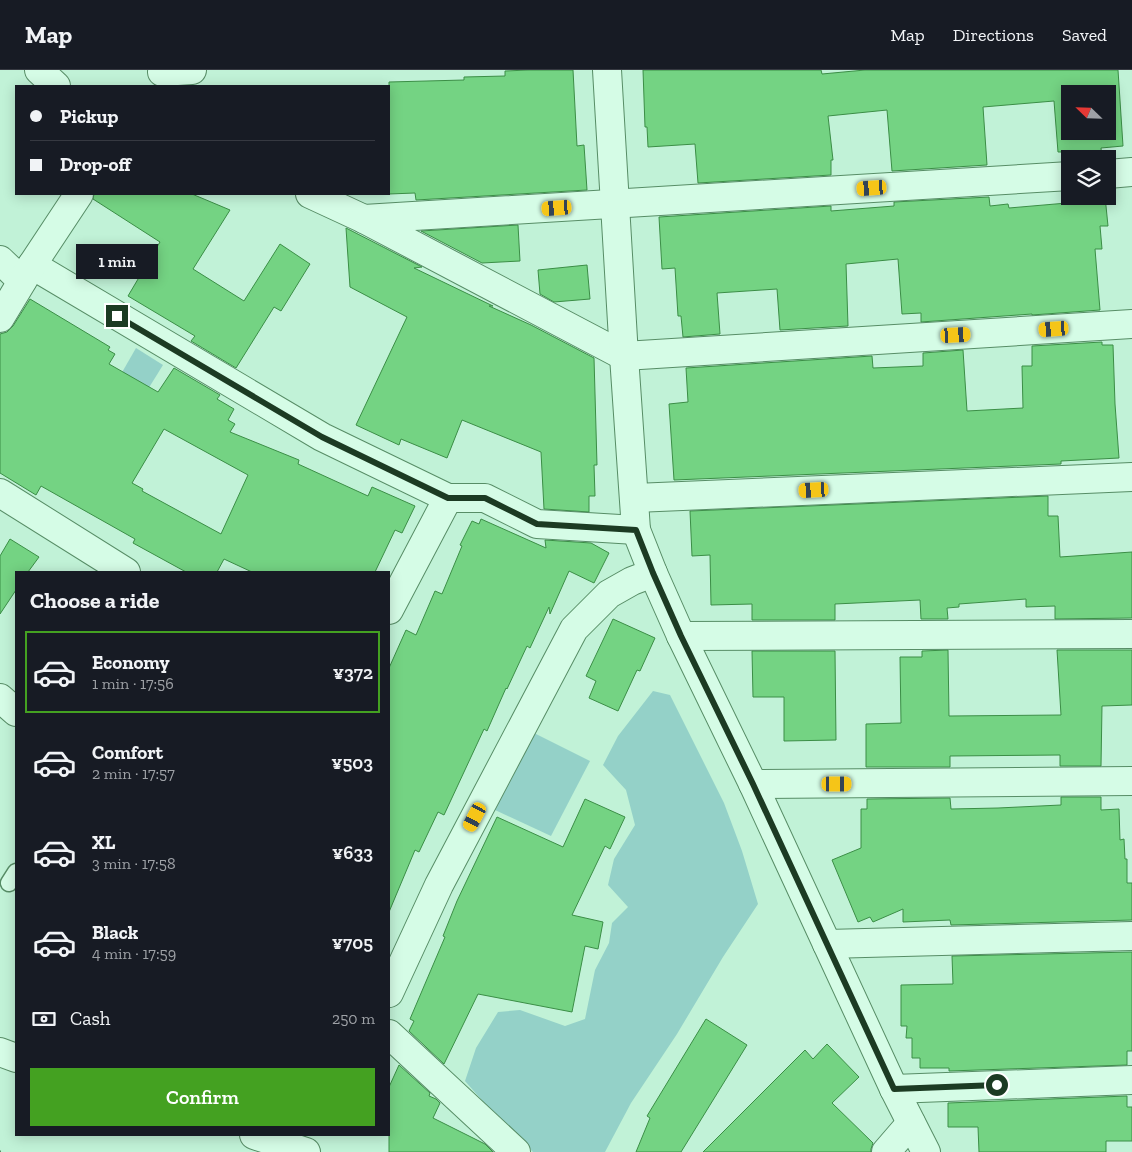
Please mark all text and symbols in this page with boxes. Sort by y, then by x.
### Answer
text: Map [25,20,72,49]
text: Map [890,24,925,46]
text: Directions [953,24,1034,46]
text: Saved [1062,24,1107,46]
north arrow [1061,85,1116,140]
map controls [1061,85,1116,205]
text: Pickup [60,105,118,128]
button: layers [1061,150,1116,205]
text: Drop-off [60,153,131,176]
car [856,179,887,197]
car [541,199,572,217]
callout: 1 min [76,244,158,278]
text: 1 min [98,252,136,271]
route end [106,305,128,327]
car [1038,320,1069,338]
car [940,327,971,343]
car [798,482,829,498]
text: Choose a ride [30,587,160,614]
icon: car [32,650,77,695]
text: Economy [92,651,170,674]
text: ¥372 [333,661,373,684]
text: 1 min · 17:56 [92,674,174,693]
icon: car [32,740,77,785]
text: Comfort [92,741,163,764]
text: ¥503 [331,751,373,774]
text: 2 min · 17:57 [92,764,175,783]
car [822,777,852,792]
car [461,800,488,834]
icon: car [32,830,77,875]
text: XL [92,831,115,854]
text: ¥633 [332,841,373,864]
text: 3 min · 17:58 [92,854,176,873]
icon: car [32,920,77,965]
text: Black [92,921,138,944]
text: ¥705 [332,931,373,954]
text: 4 min · 17:59 [92,944,176,963]
icon: cash [30,1005,58,1033]
text: Cash [70,1007,110,1030]
text: 250 m [332,1009,375,1028]
button: Confirm [30,1068,375,1126]
route start [986,1074,1008,1096]

